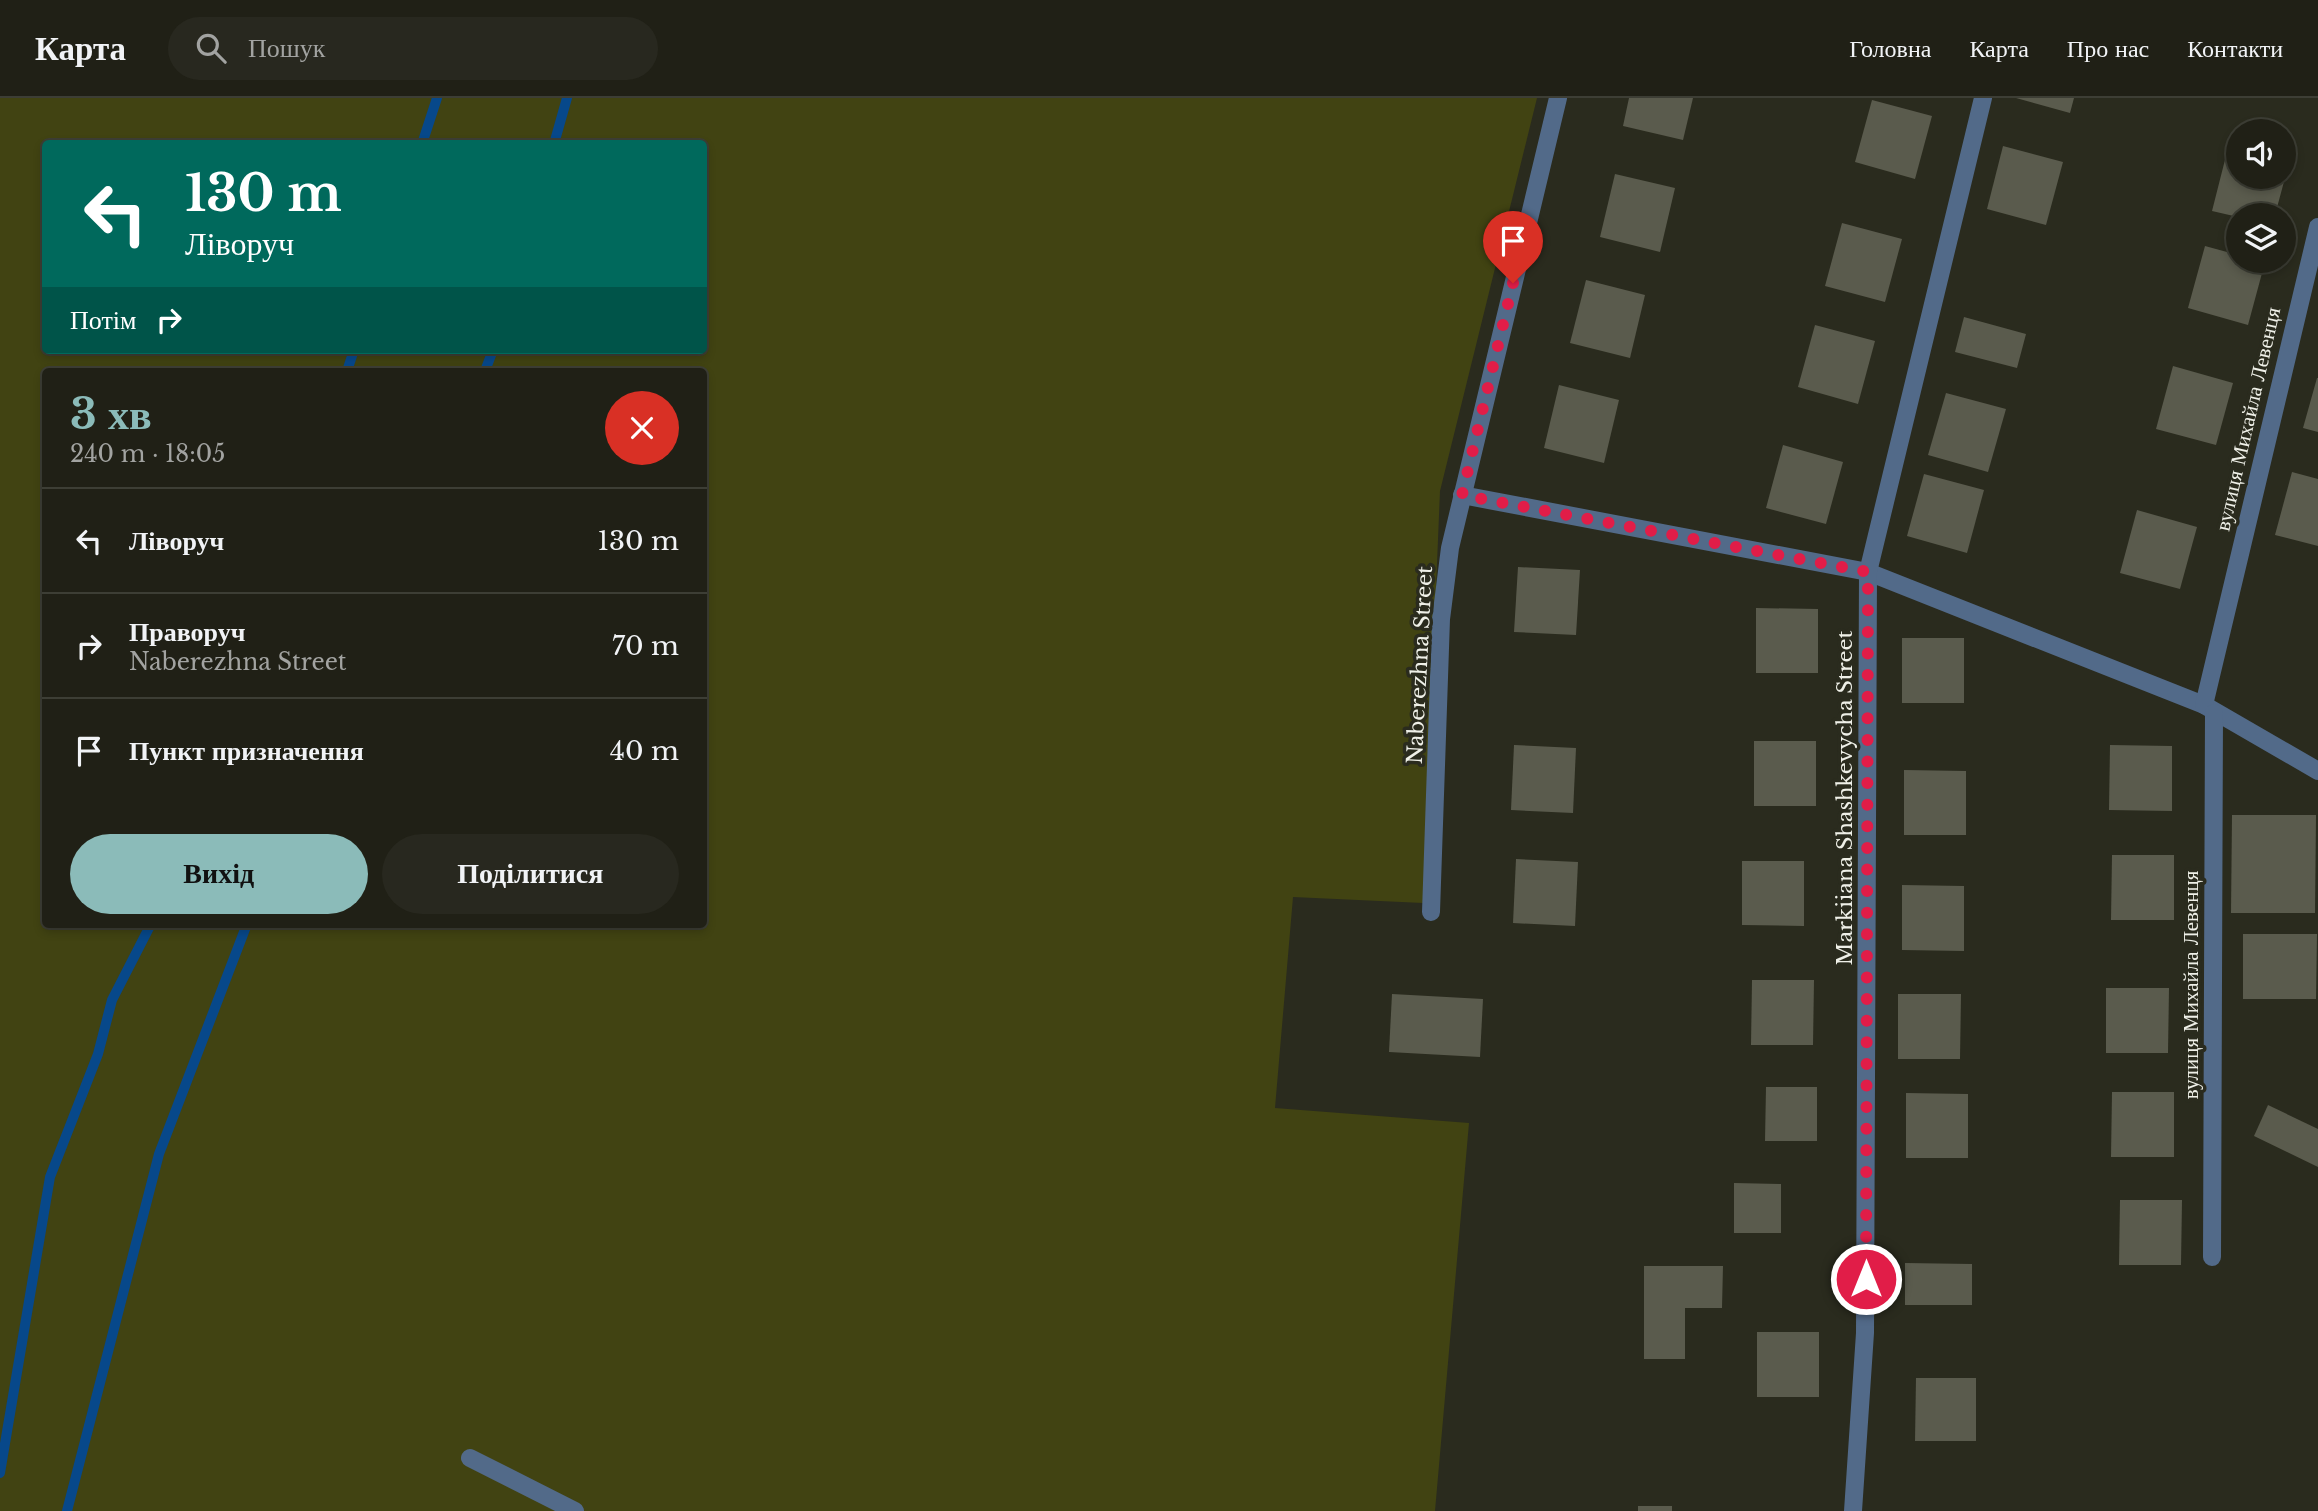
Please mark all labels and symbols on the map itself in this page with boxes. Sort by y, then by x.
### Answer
pin [1483,211,1543,283]
street label: вулиця Михайла Левенця [2210,304,2286,533]
street label: Naberezhna Street [1402,565,1438,765]
street label: Markiiana Shashkevycha Street [1832,630,1858,965]
street label: вулиця Михайла Левенця [2178,870,2204,1099]
position arrow [1829,1242,1903,1316]

